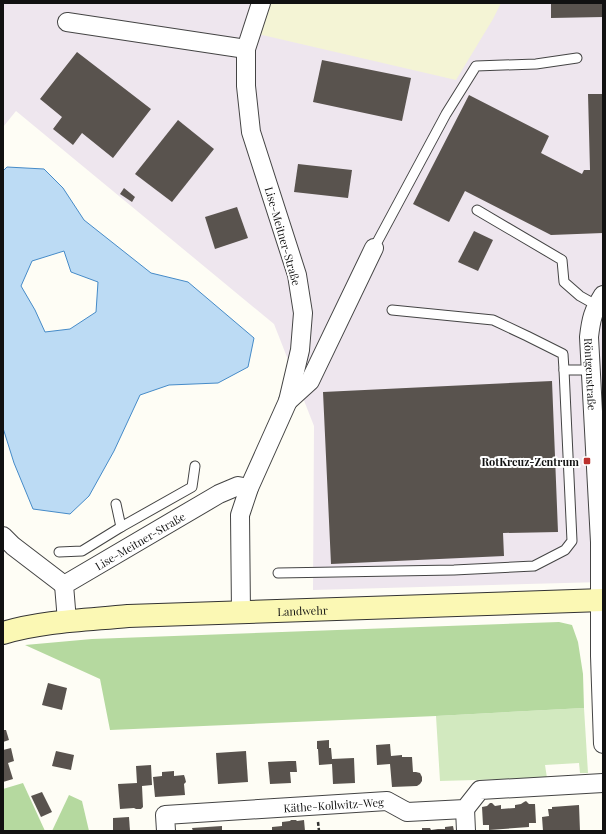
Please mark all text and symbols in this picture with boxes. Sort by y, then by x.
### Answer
street label: Lise-Meitner-Straße [262,185,304,288]
street label: Röntgenstraße [582,338,600,411]
place label: RotKreuz-Zentrum [481,454,579,469]
marker: RotKreuz-Zentrum [582,456,592,466]
street label: Lise-Meitner-Straße [92,508,188,573]
street label: Landwehr [277,602,328,618]
street label: Käthe-Kollwitz-Weg [283,794,384,815]

